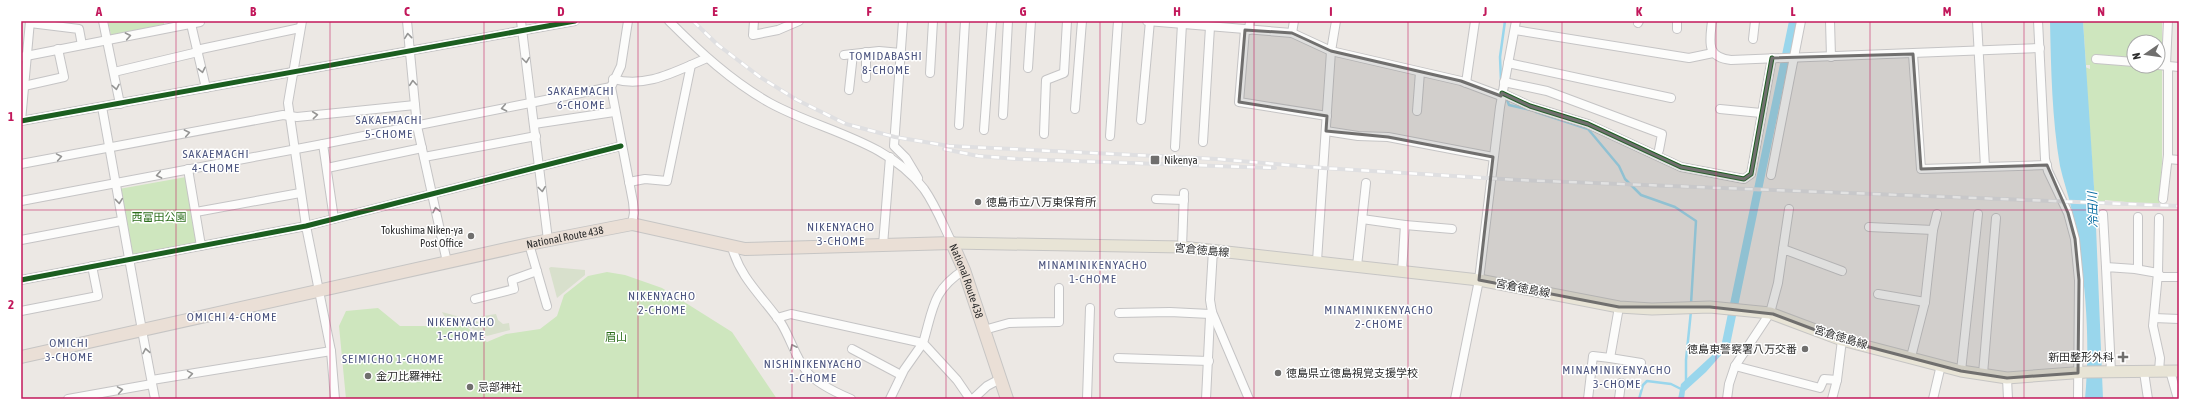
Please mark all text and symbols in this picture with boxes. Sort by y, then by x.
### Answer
text: A [95,4,103,19]
text: B [250,4,257,19]
text: C [404,4,410,19]
text: D [557,4,565,19]
text: E [712,4,718,19]
text: F [866,4,872,19]
text: G [1020,4,1027,19]
text: H [1173,4,1181,19]
text: I [1329,4,1333,19]
text: J [1482,4,1487,19]
text: K [1636,4,1643,19]
text: L [1790,4,1796,19]
text: M [1943,4,1952,19]
text: N [2097,4,2105,19]
one-way arrow [125,32,131,41]
one-way arrow [404,33,413,39]
north arrow [2126,34,2166,74]
district label: TOMIDABASHI 8-CHOME [849,49,923,77]
text: N [2130,52,2143,61]
one-way arrow [521,57,530,63]
one-way arrow [197,67,205,73]
one-way arrow [408,80,417,86]
one-way arrow [112,84,120,90]
district label: SAKAEMACHI 6-CHOME [547,84,615,112]
one-way arrow [501,104,507,112]
text: 1 [8,109,14,124]
one-way arrow [312,111,318,120]
district label: SAKAEMACHI 5-CHOME [355,113,423,141]
one-way arrow [184,130,190,138]
district label: SAKAEMACHI 4-CHOME [182,147,250,175]
one-way arrow [56,153,62,162]
marker: Nikenya [1149,154,1161,166]
place label: Nikenya [1164,154,1198,166]
one-way arrow [156,170,162,178]
one-way arrow [538,186,547,192]
water label: 冷田川 [2085,190,2101,228]
place label: 徳島市立八万東保育所 [986,196,1097,208]
marker: 徳島市立八万東保育所 [973,197,983,207]
one-way arrow [114,198,123,204]
one-way arrow [432,207,440,214]
park label: 西富田公園 [132,211,187,223]
district label: NIKENYACHO 3-CHOME [807,220,875,248]
place label: Tokushima Niken-ya Post Office [381,224,463,249]
street label: National Route 438 [525,224,605,250]
marker: Tokushima Niken-ya Post Office [466,231,476,241]
street label: National Route 438 [947,242,986,320]
street label: 宮倉徳島線 [1174,242,1230,258]
district label: MINAMINIKENYACHO 1-CHOME [1038,258,1148,286]
street label: 宮倉徳島線 [1495,277,1551,299]
district label: NIKENYACHO 2-CHOME [628,289,696,317]
text: 2 [8,297,14,312]
district label: MINAMINIKENYACHO 2-CHOME [1324,303,1434,331]
district label: OMICHI 4-CHOME [187,310,277,324]
district label: NIKENYACHO 1-CHOME [427,315,495,343]
street label: 宮倉徳島線 [1813,323,1869,351]
park label: 眉山 [605,331,627,343]
district label: OMICHI 3-CHOME [45,336,93,364]
place label: 徳島東警察署八万交番 [1687,343,1797,355]
one-way arrow [790,344,797,351]
marker: 徳島東警察署八万交番 [1800,344,1810,354]
one-way arrow [142,348,151,354]
place label: 新田整形外科 [2048,351,2114,363]
marker: 新田整形外科 [2117,351,2129,363]
district label: SEIMICHO 1-CHOME [342,352,444,366]
district label: NISHINIKENYACHO 1-CHOME [764,357,862,385]
district label: MINAMINIKENYACHO 3-CHOME [1562,363,1672,391]
place label: 徳島県立徳島視覚支援学校 [1286,367,1418,379]
marker: 徳島県立徳島視覚支援学校 [1273,368,1283,378]
one-way arrow [187,370,193,379]
place label: 金刀比羅神社 [376,370,442,382]
marker: 金刀比羅神社 [363,371,373,381]
place label: 忌部神社 [478,381,522,393]
marker: 忌部神社 [465,382,475,392]
one-way arrow [117,386,123,395]

